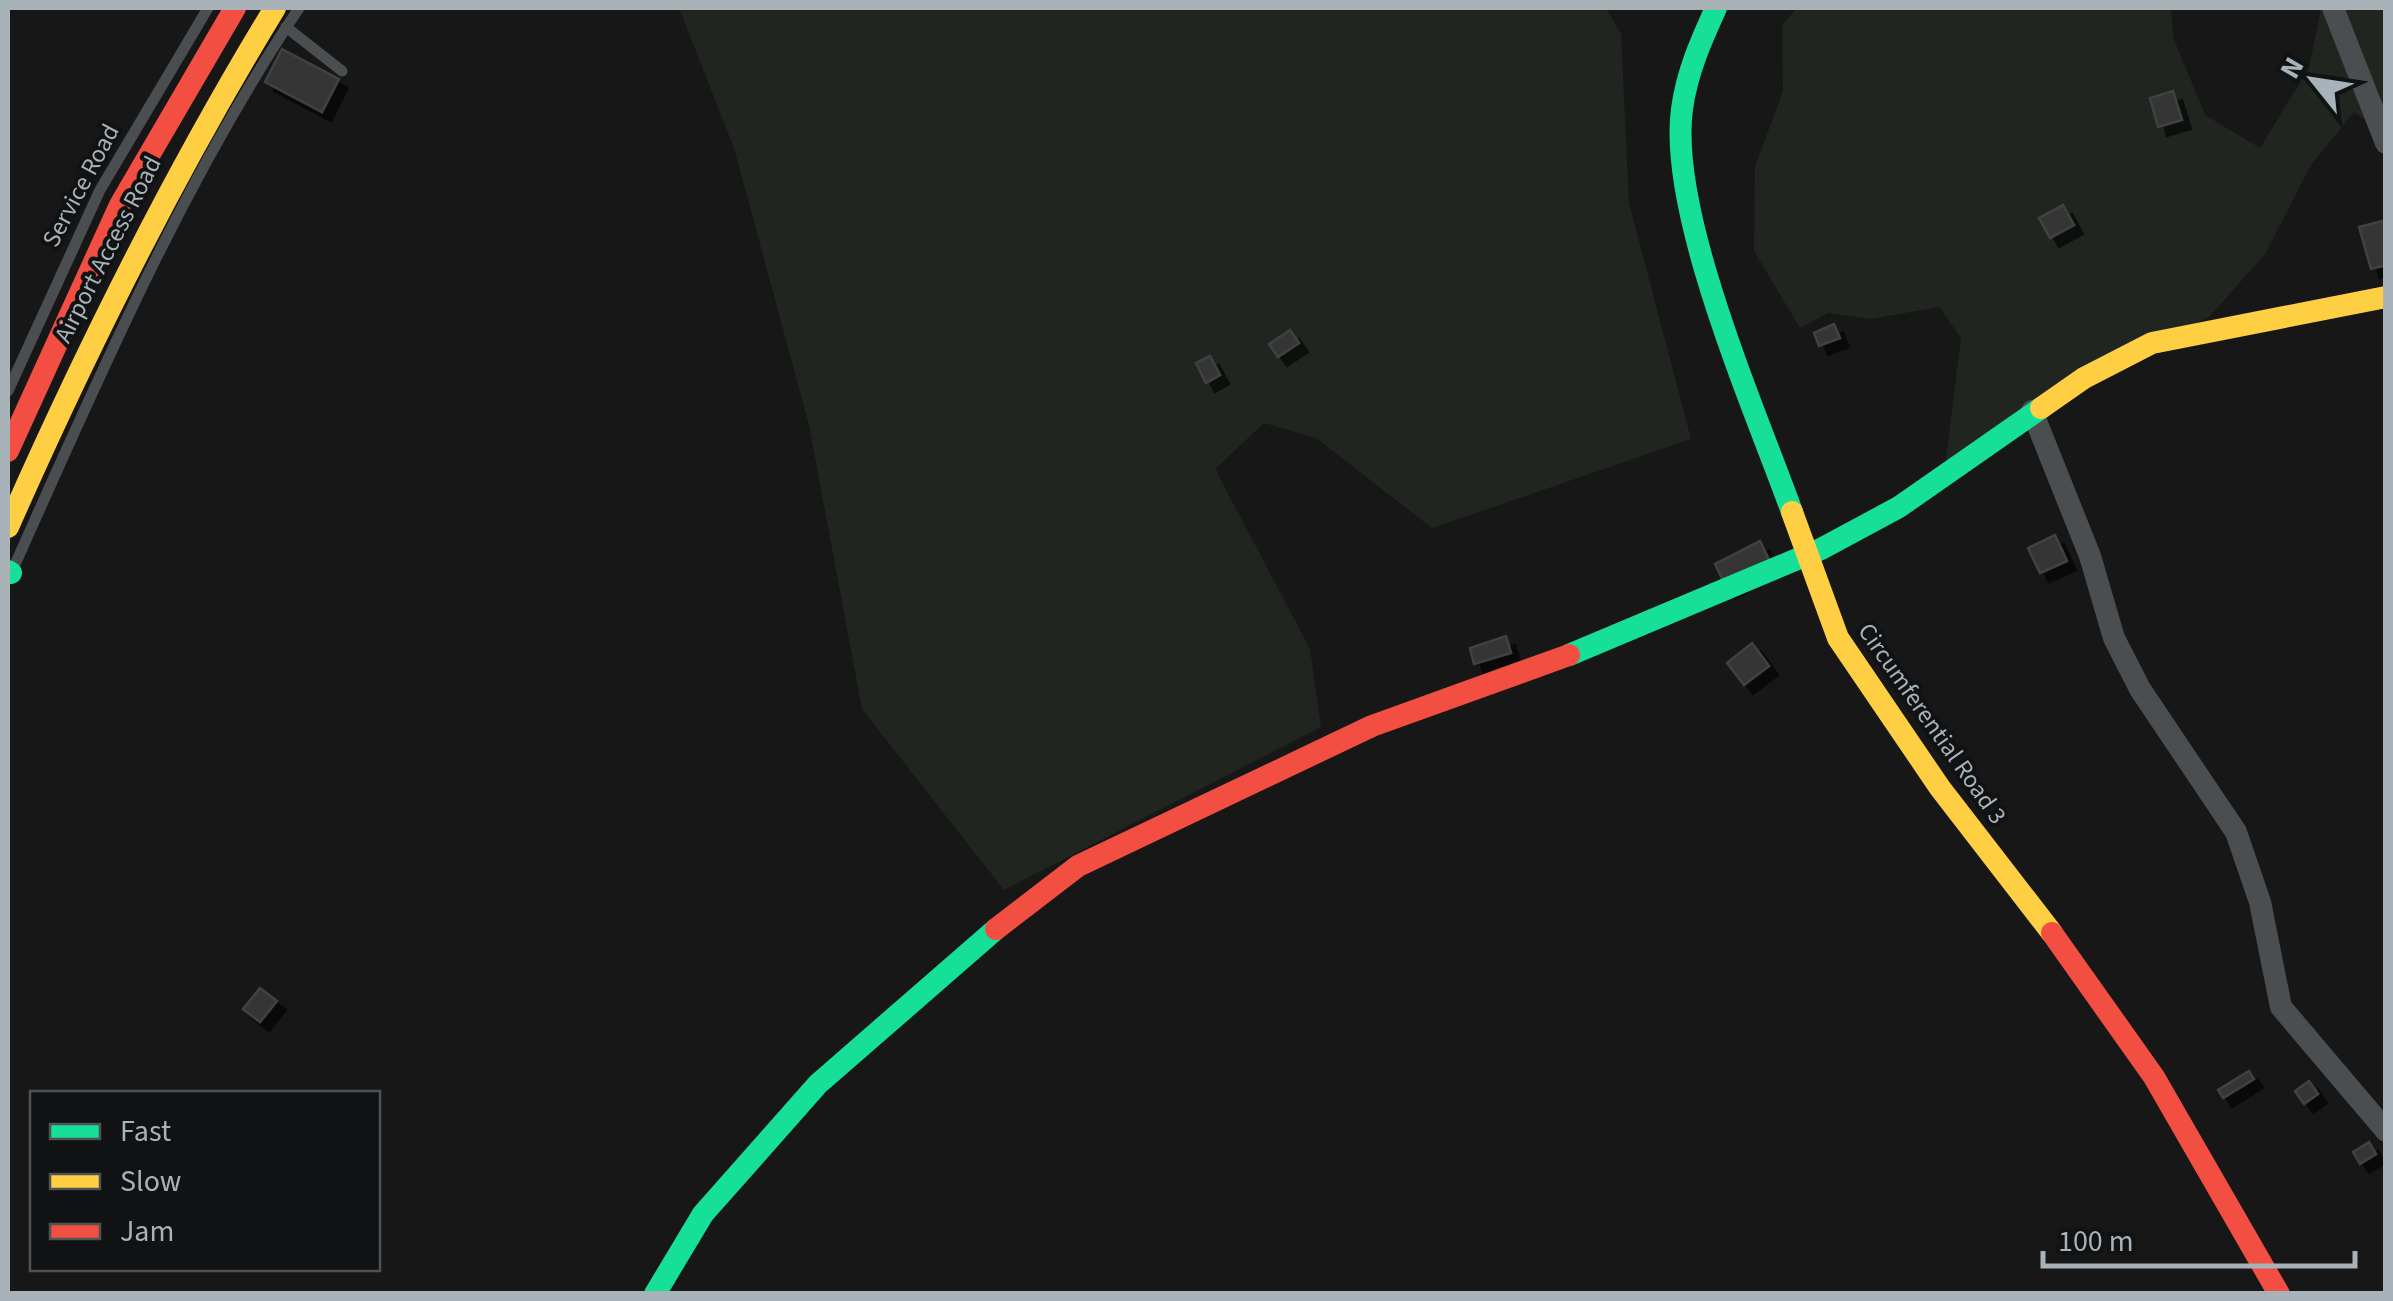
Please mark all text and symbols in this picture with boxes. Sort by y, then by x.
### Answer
north arrow [2263,30,2363,130]
text: N [2270,50,2314,86]
street label: Service Road [33,118,128,253]
street label: Airport Access Road [45,150,171,349]
street label: Circumferential Road 3 [1849,616,2015,831]
legend [30,1091,380,1271]
text: Fast [120,1110,171,1153]
text: Slow [120,1160,181,1203]
scale bar [2043,1206,2356,1268]
text: Jam [120,1210,174,1253]
text: 100 m [2058,1220,2134,1263]

